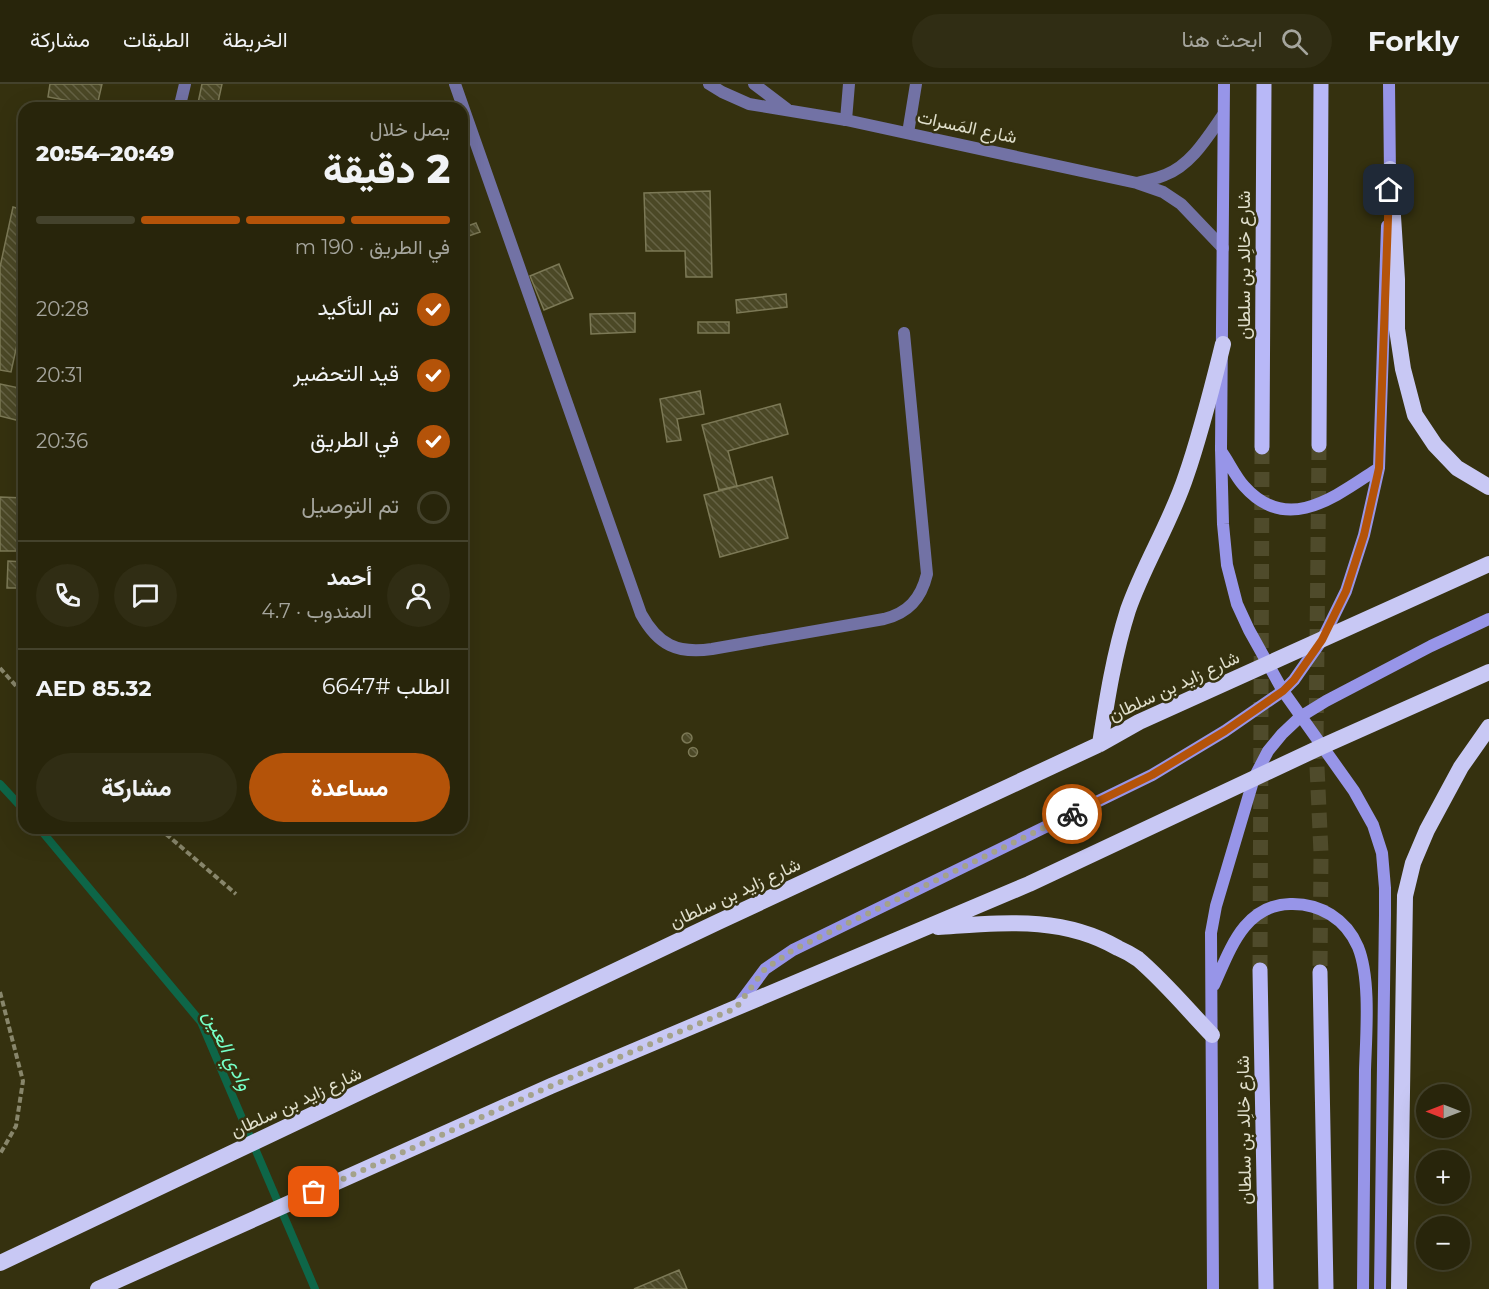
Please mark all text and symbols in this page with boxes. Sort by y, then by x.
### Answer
search box [912,14,1332,68]
text: Forkly [1368,24,1459,58]
icon: search [1278,25,1311,58]
text: ابحث هنا [1181,26,1263,53]
text: مشاركة [30,27,90,52]
text: الطبقات [123,27,190,52]
text: الخريطة [223,27,288,52]
street label: شارع المَسرات [915,106,1019,149]
text: يصل خلال [370,117,450,141]
text: 20:49–20:54 [36,140,174,167]
text: 2 دقيقة [323,145,450,193]
pin [1363,164,1414,215]
icon: home [1372,173,1405,206]
street label: شارع خالِد بن سلطان [1233,190,1256,340]
text: في الطريق · 190 m [295,235,450,259]
icon: check [417,293,450,326]
text: تم التأكيد [317,294,399,321]
text: 20:28 [36,297,89,321]
icon: check [417,359,450,392]
text: قيد التحضير [293,360,399,387]
text: 20:31 [36,363,83,387]
icon: check [417,425,450,458]
text: في الطريق [310,426,399,453]
text: 20:36 [36,429,88,453]
text: تم التوصيل [302,492,399,519]
button: phone [36,564,99,627]
button: chat [114,564,177,627]
text: أحمد [327,564,372,591]
button: person [387,564,450,627]
text: المندوب · 4.7 [261,599,372,623]
street label: شارع زايد بن سلطان [1105,646,1243,727]
text: الطلب #6647 [322,673,450,700]
text: AED 85.32 [36,675,152,702]
button: مشاركة [36,753,237,822]
button: مساعدة [249,753,450,822]
courier [1042,784,1102,844]
icon: bike [1056,798,1089,831]
street label: شارع زايد بن سلطان [666,853,804,934]
water label: وادي العين [195,1006,258,1096]
street label: شارع خالِد بن سلطان [1232,1055,1257,1205]
street label: شارع زايد بن سلطان [227,1062,365,1143]
north arrow [1416,1084,1470,1138]
map controls [1416,1084,1470,1270]
button: + [1416,1150,1470,1204]
pin [288,1166,339,1217]
icon: bag [297,1175,330,1208]
button: − [1416,1216,1470,1270]

